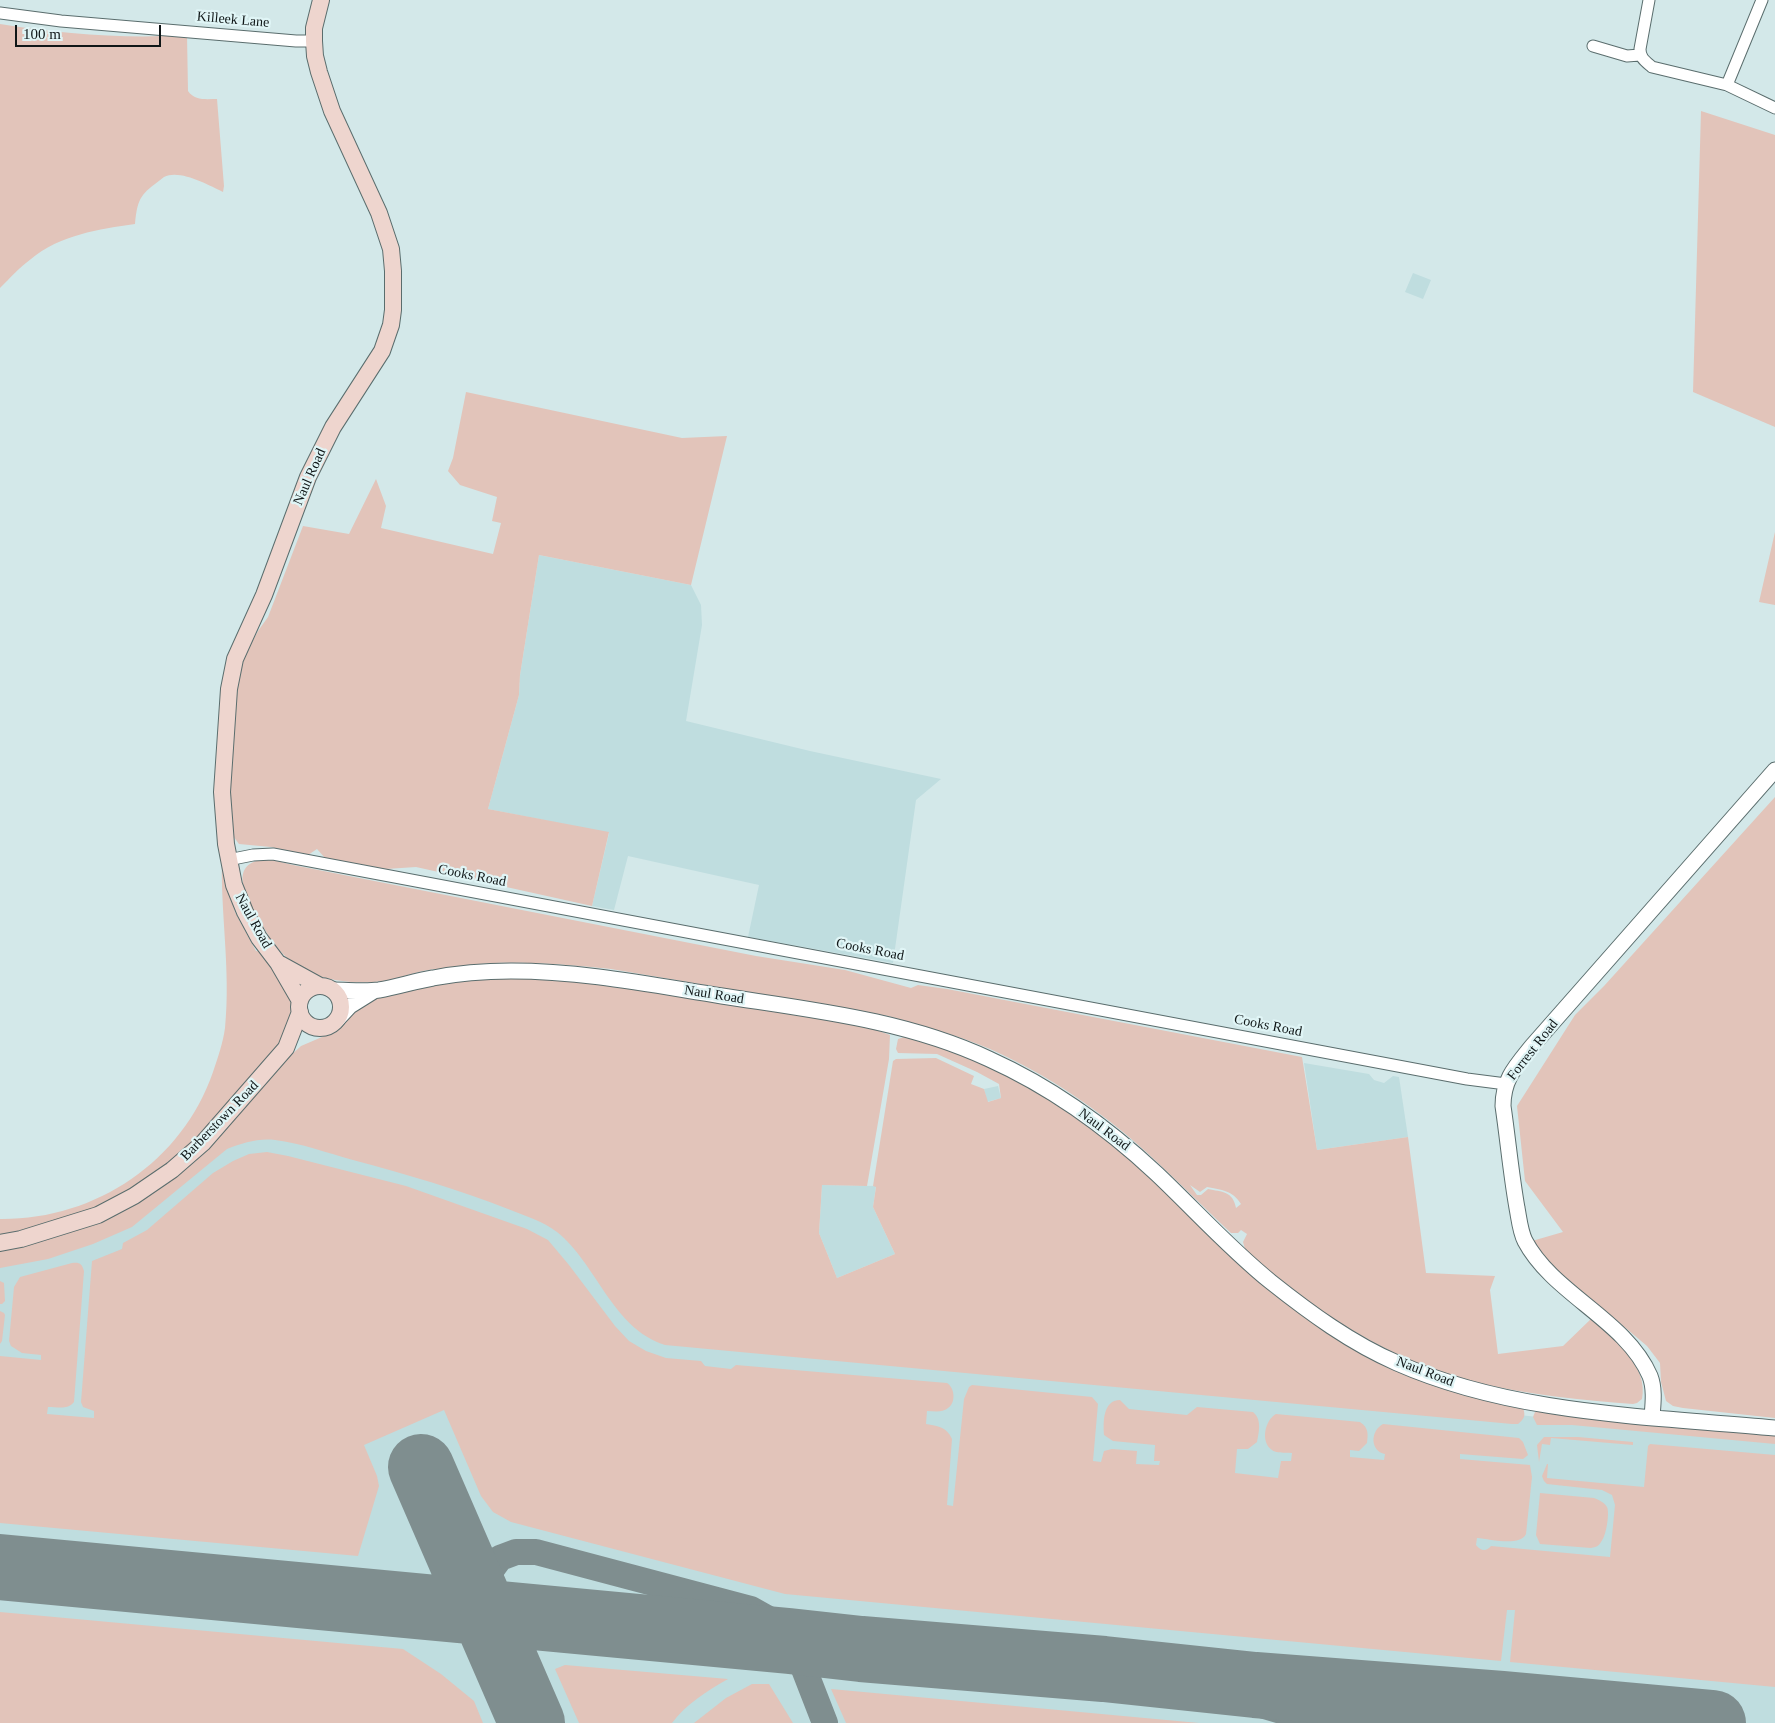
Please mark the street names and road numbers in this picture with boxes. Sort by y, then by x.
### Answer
street label: Killeek Lane [196,8,270,32]
street label: Naul Road [290,446,330,508]
street label: Cooks Road [437,861,507,891]
street label: Naul Road [231,891,275,951]
street label: Cooks Road [835,935,905,965]
street label: Naul Road [683,982,745,1008]
street label: Cooks Road [1233,1011,1303,1041]
street label: Forrest Road [1504,1016,1562,1084]
street label: Barberstown Road [178,1078,262,1164]
street label: Naul Road [1075,1105,1133,1155]
street label: Naul Road [1394,1353,1456,1391]

